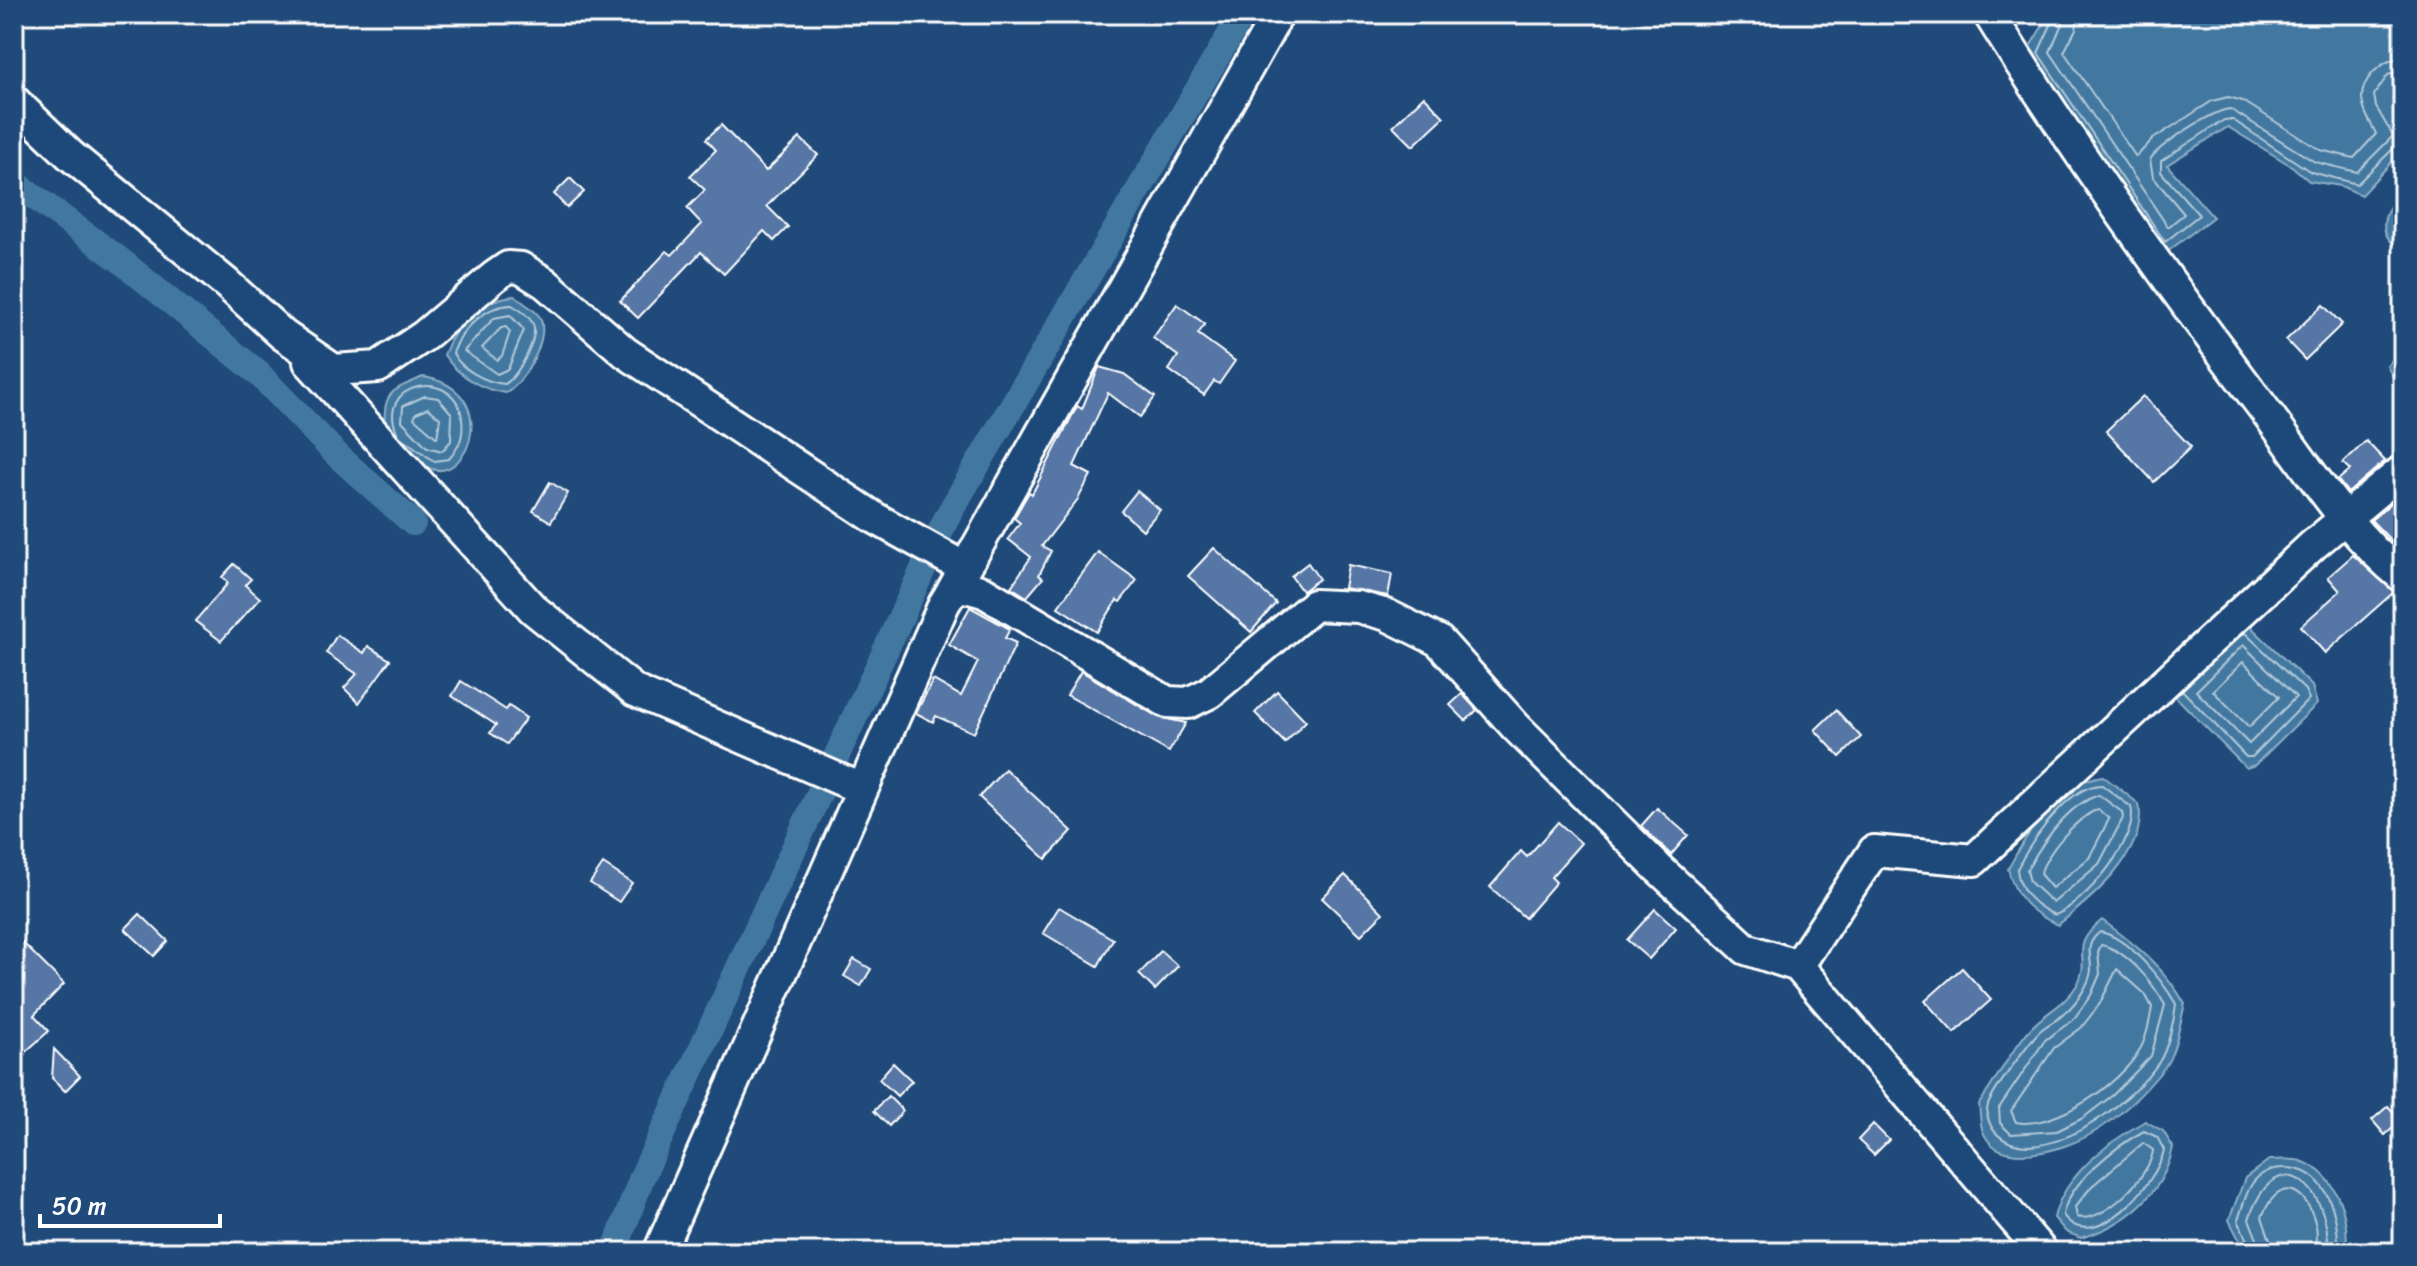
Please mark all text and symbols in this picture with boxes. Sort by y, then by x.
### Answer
scale bar [40,1178,220,1228]
text: 50 m [52,1185,107,1227]

